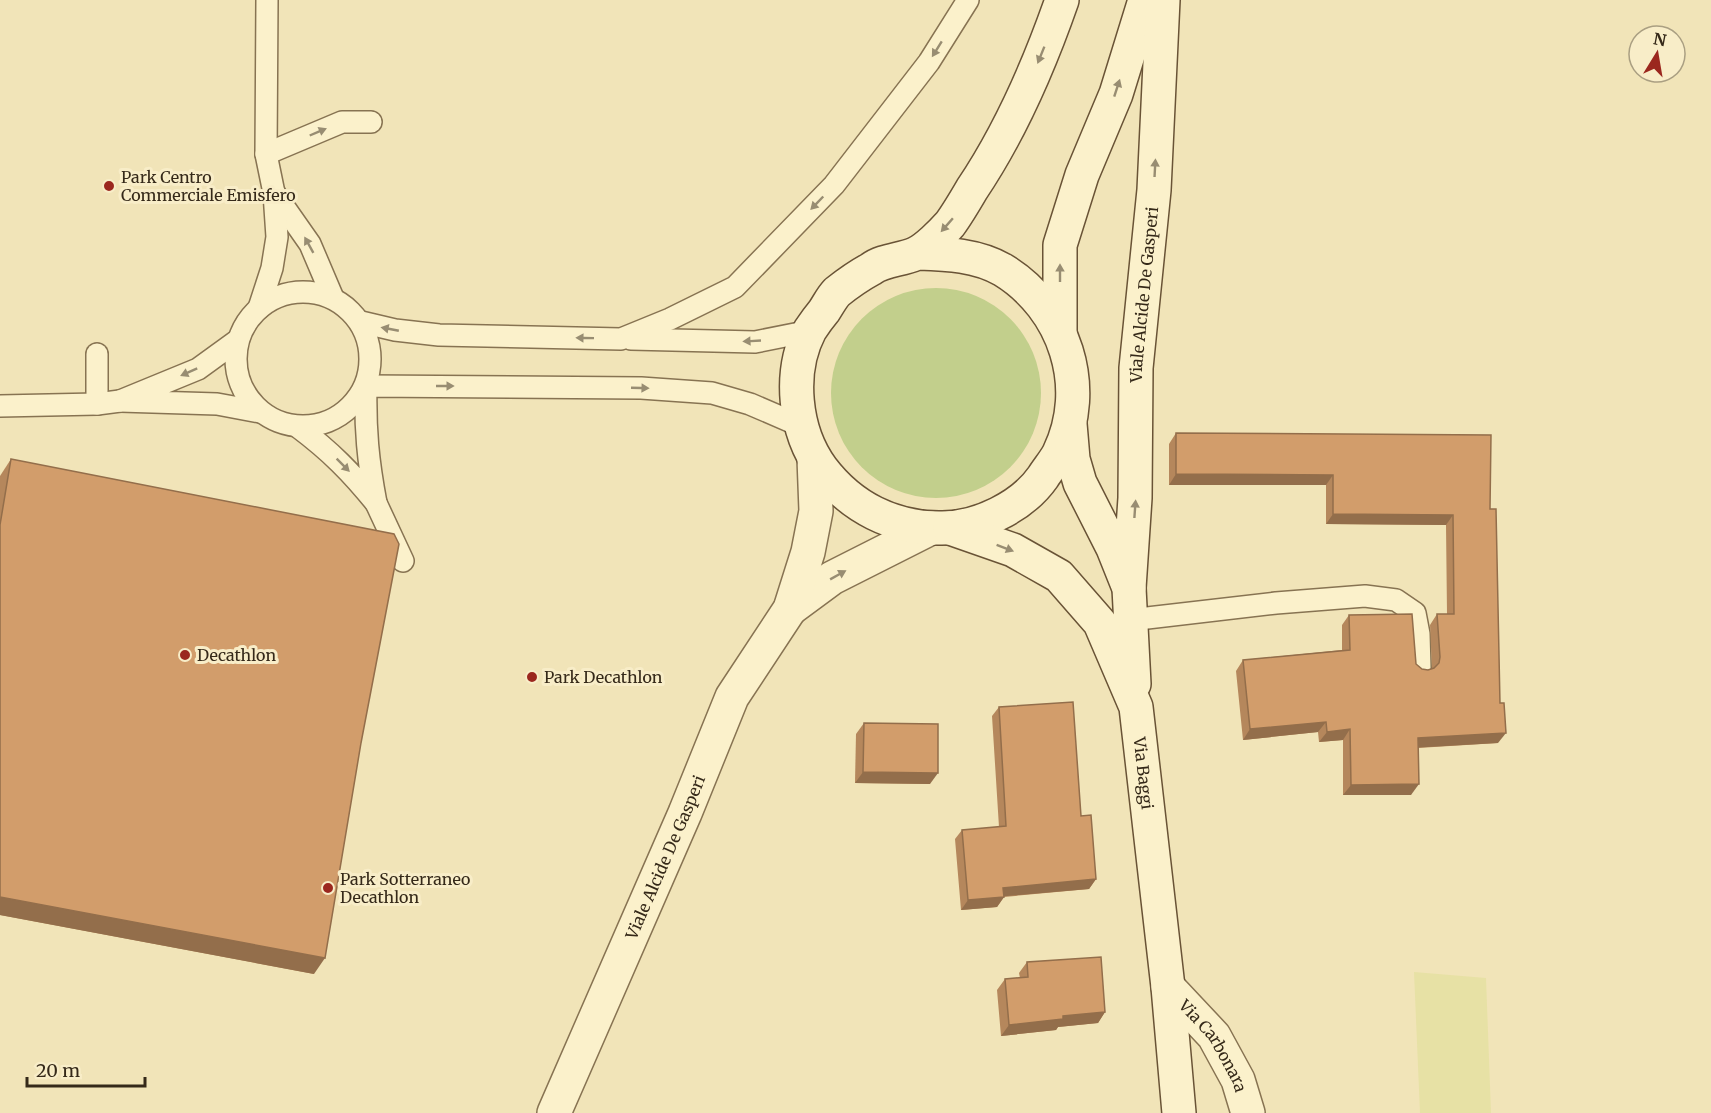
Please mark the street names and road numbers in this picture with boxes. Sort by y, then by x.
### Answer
street label: Viale Alcide De Gasperi [1126,206,1162,384]
street label: Via Baggi [1129,735,1158,810]
street label: Viale Alcide De Gasperi [621,772,709,943]
street label: Via Carbonara [1174,995,1251,1095]

